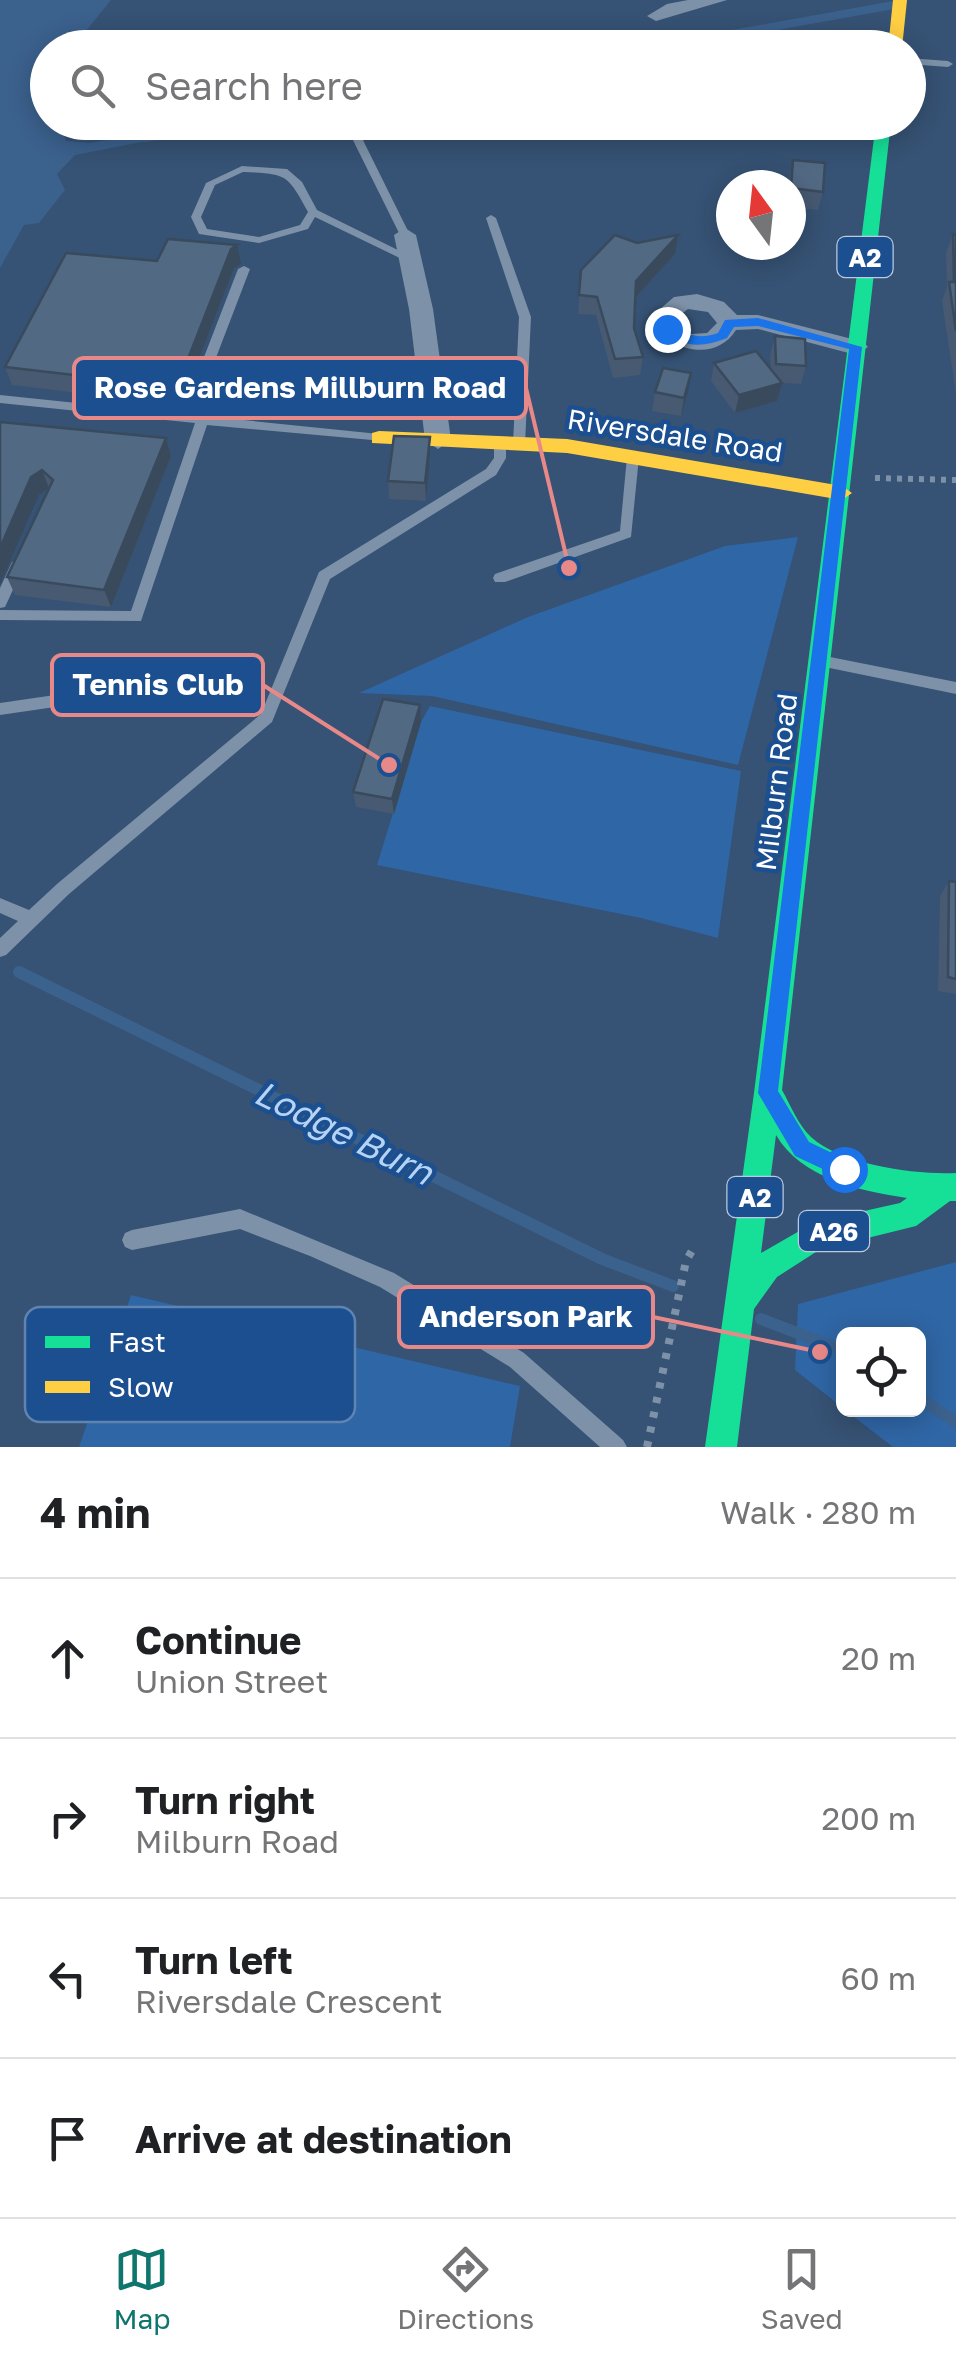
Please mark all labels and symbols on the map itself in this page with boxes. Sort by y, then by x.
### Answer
north arrow [716,170,806,260]
road number: A2 [838,237,892,277]
route end [645,307,691,353]
callout: Rose Gardens Millburn Road [74,358,526,418]
text: Rose Gardens Millburn Road [94,369,506,405]
street label: Riversdale Road [565,402,785,468]
callout: Tennis Club [52,655,263,715]
text: Tennis Club [72,666,244,702]
street label: Milburn Road [749,691,803,873]
water label: Lodge Burn [248,1071,441,1194]
route start [822,1147,868,1193]
road number: A2 [728,1177,782,1217]
road number: A26 [799,1211,869,1251]
callout: Anderson Park [399,1287,653,1347]
text: Anderson Park [419,1298,634,1334]
legend [25,1307,355,1422]
text: Fast [108,1325,166,1358]
text: Slow [108,1370,174,1403]

